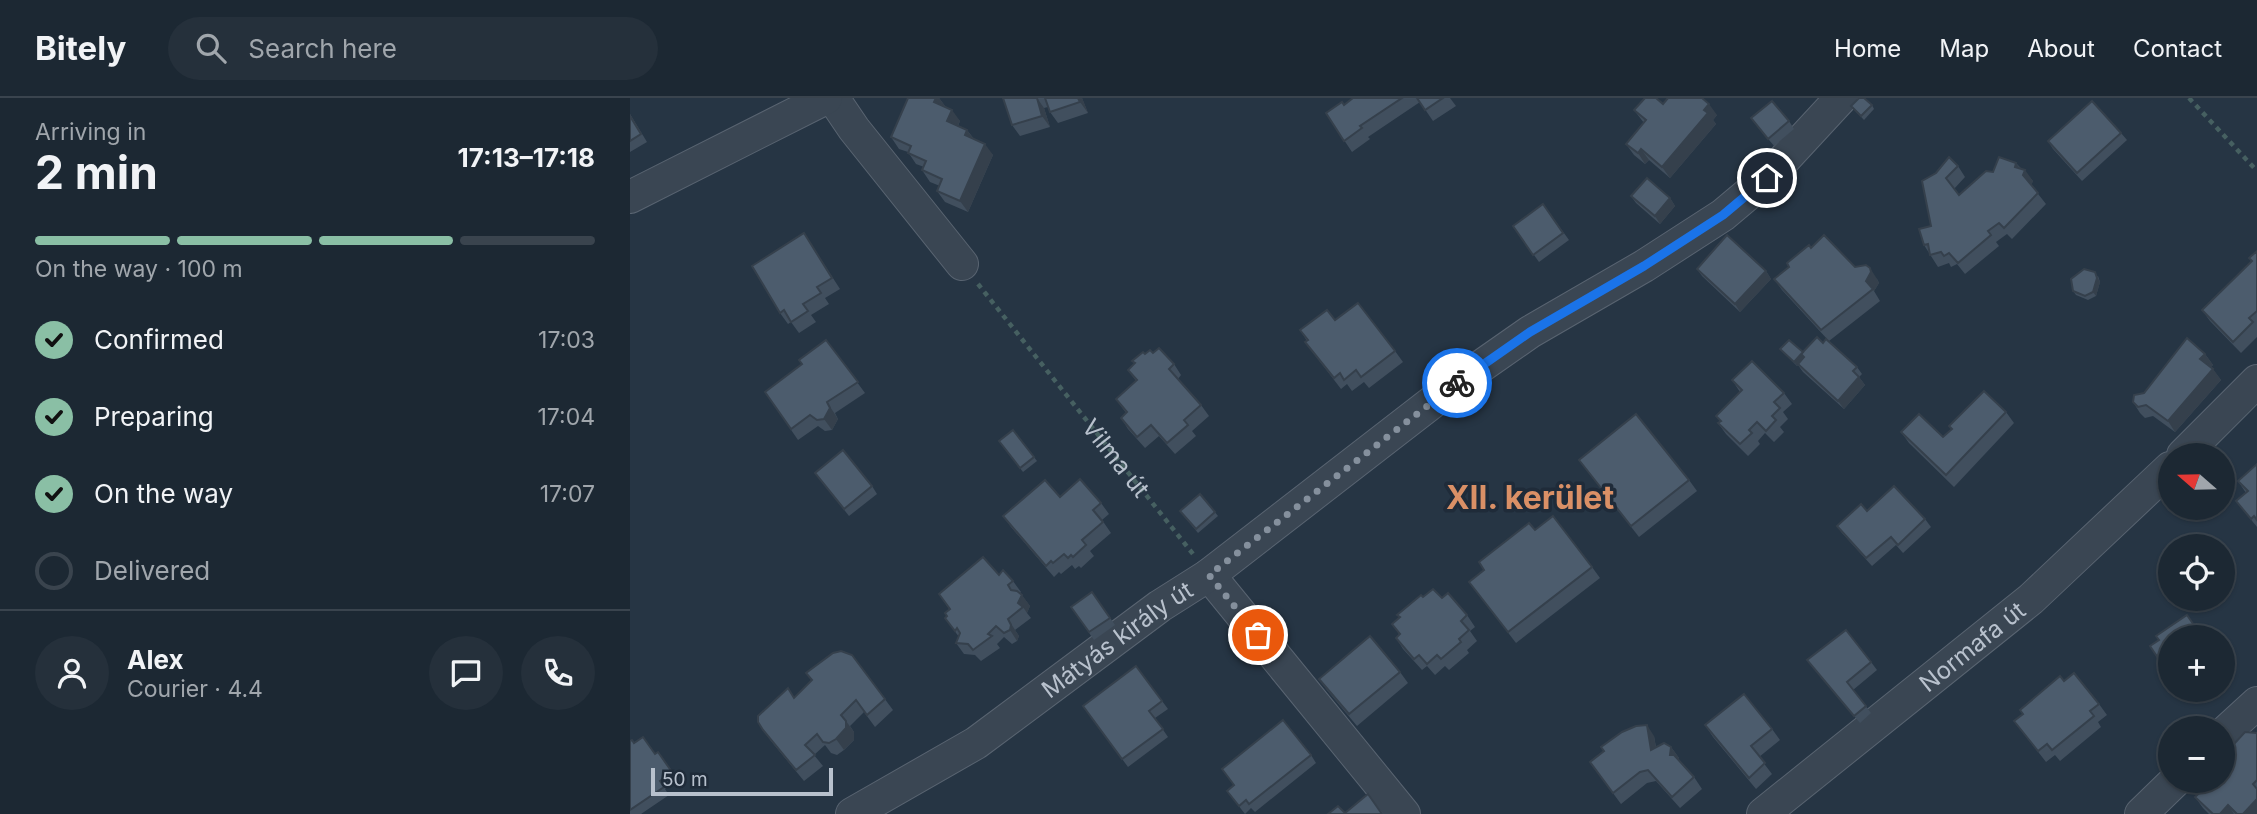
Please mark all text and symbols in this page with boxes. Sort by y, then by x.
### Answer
search box [168,17,658,80]
text: Bitely [35,28,126,68]
icon: search [192,29,230,67]
text: Search here [248,33,397,64]
text: Home [1834,34,1901,63]
text: Map [1939,34,1989,63]
text: About [2027,34,2095,63]
text: Contact [2133,34,2222,63]
text: Arriving in [35,118,146,146]
text: 17:13–17:18 [458,142,595,173]
text: 2 min [35,144,158,200]
pin [1737,148,1797,208]
icon: home [1748,159,1786,197]
text: On the way · 100 m [35,255,243,283]
icon: check [35,321,73,359]
text: Confirmed [94,324,224,355]
text: 17:03 [538,326,595,354]
courier [1422,348,1492,418]
icon: bike [1438,364,1476,402]
icon: check [35,398,73,436]
text: Preparing [94,401,214,432]
text: 17:04 [537,403,595,431]
street label: Vilma út [1076,413,1156,503]
north arrow [2158,443,2235,520]
map controls [2158,443,2235,793]
icon: check [35,475,73,513]
text: On the way [94,478,233,509]
district label: XII. kerület [1446,478,1614,517]
text: 17:07 [540,480,595,508]
button: locate [2158,534,2235,611]
text: Delivered [94,555,210,586]
street label: Mátyás király út [1036,575,1198,704]
street label: Normafa út [1913,595,2031,697]
pin [1228,605,1288,665]
icon: bag [1239,616,1277,654]
button: + [2158,625,2235,702]
button: person [35,636,109,710]
button: chat [429,636,503,710]
button: phone [521,636,595,710]
text: Alex [127,644,184,675]
text: Courier · 4.4 [127,675,263,703]
button: − [2158,716,2235,793]
scale bar [651,765,833,797]
text: 50 m [662,768,708,791]

